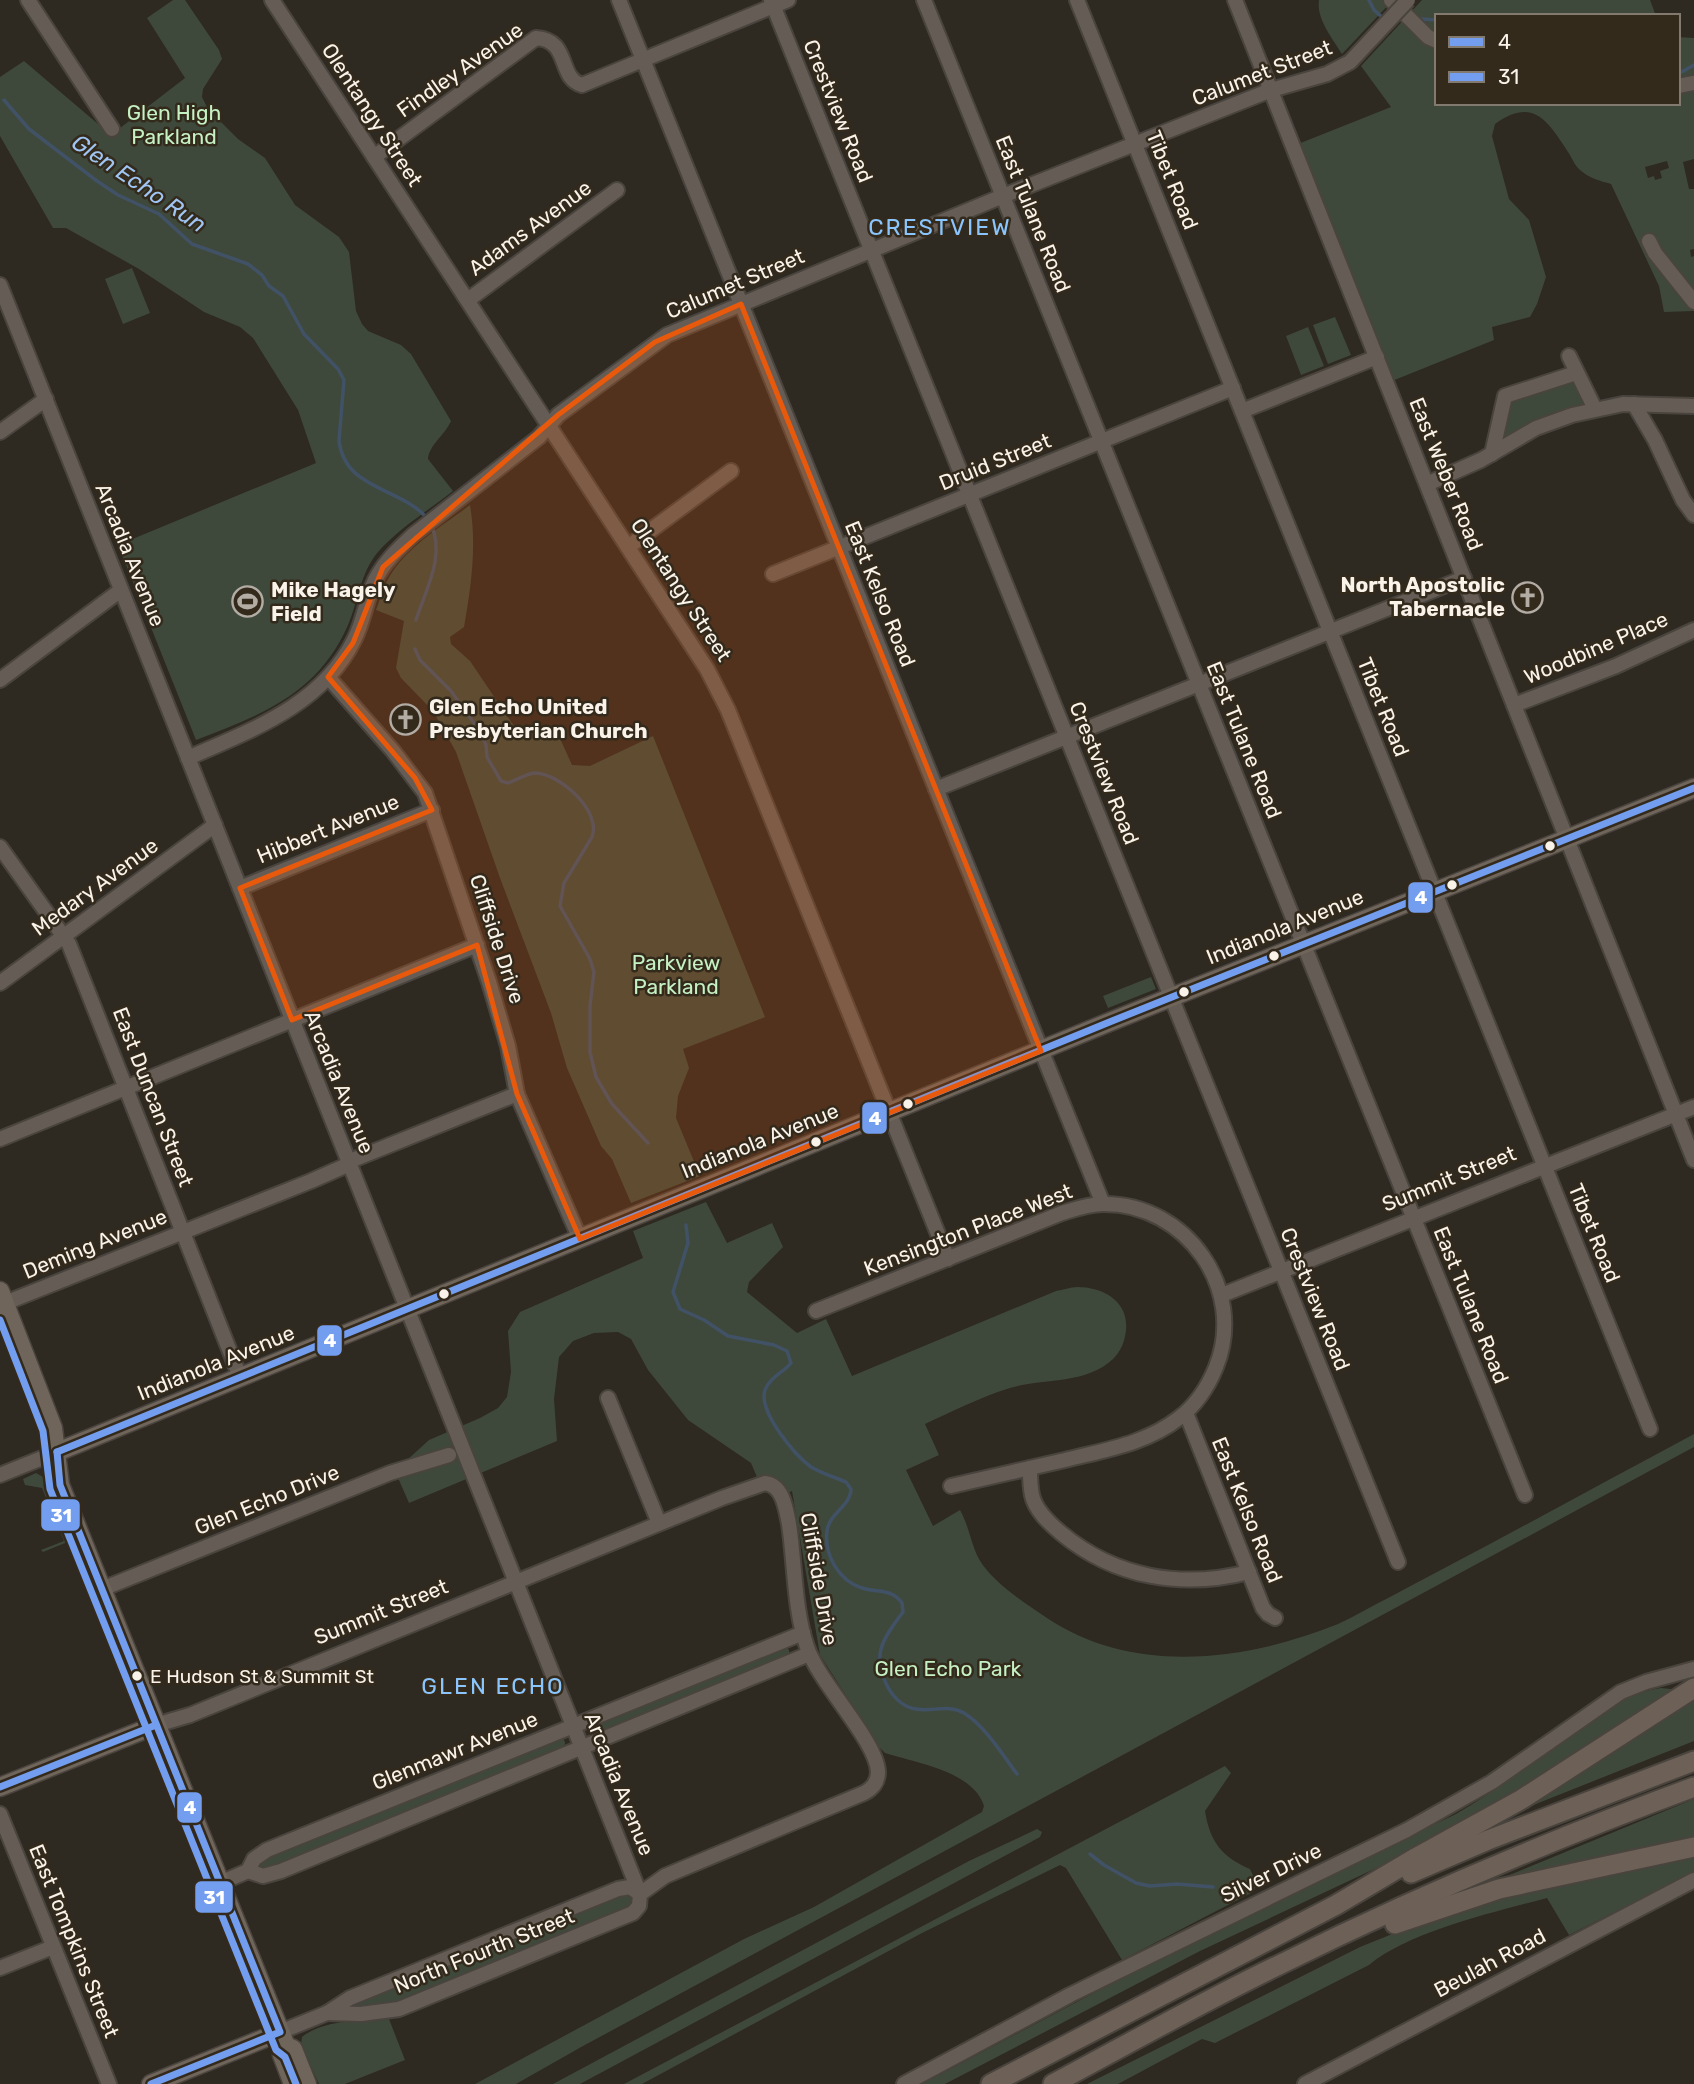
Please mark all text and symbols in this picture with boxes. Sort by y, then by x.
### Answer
legend [1435,14,1680,105]
street label: Findley Avenue [392,17,528,122]
text: 4 [1498,29,1511,54]
street label: Calumet Street [1188,34,1335,111]
street label: Crestview Road [798,36,879,186]
street label: Olentangy Street [317,38,428,191]
text: 31 [1498,64,1519,89]
park label: Glen High Parkland [127,100,221,149]
street label: Tibet Road [1141,127,1204,233]
water label: Glen Echo Run [66,128,212,238]
street label: East Tulane Road [991,132,1076,296]
street label: Adams Avenue [463,175,596,280]
district label: CRESTVIEW [868,213,1012,241]
street label: Calumet Street [662,243,808,324]
street label: East Weber Road [1404,394,1489,554]
street label: Druid Street [935,428,1054,495]
street label: Arcadia Avenue [90,480,171,630]
street label: Olentangy Street [626,513,737,666]
street label: East Kelso Road [840,517,921,670]
place label: North Apostolic Tabernacle [1340,572,1505,621]
place label: Mike Hagely Field [271,577,396,626]
church icon: North Apostolic Tabernacle [1511,580,1545,614]
sports icon: Mike Hagely Field [231,585,265,619]
street label: Woodbine Place [1520,606,1671,689]
street label: Tibet Road [1352,654,1415,760]
street label: East Tulane Road [1202,658,1287,822]
place label: Glen Echo United Presbyterian Church [429,694,648,743]
street label: Crestview Road [1064,698,1145,848]
church icon: Glen Echo United Presbyterian Church [389,702,423,736]
street label: Hibbert Avenue [253,789,403,868]
street label: Medary Avenue [27,832,163,941]
unlabelled marker [1543,839,1557,853]
street label: Cliffside Drive [465,871,530,1007]
unlabelled marker [1445,878,1459,892]
line badge: 4 [1407,881,1434,914]
street label: Indianola Avenue [1203,884,1367,969]
text: 4 [1415,886,1428,909]
unlabelled marker [1267,949,1281,963]
park label: Parkview Parkland [632,950,721,999]
unlabelled marker [1177,985,1191,999]
street label: East Duncan Street [108,1004,199,1190]
street label: Arcadia Avenue [299,1007,380,1157]
unlabelled marker [901,1097,915,1111]
street label: Indianola Avenue [678,1098,842,1183]
line badge: 4 [861,1101,888,1135]
text: 4 [869,1107,882,1130]
unlabelled marker [809,1135,823,1149]
street label: Summit Street [1378,1140,1519,1217]
street label: Kensington Place West [860,1178,1075,1281]
street label: Tibet Road [1563,1180,1626,1286]
street label: Deming Avenue [19,1203,171,1284]
street label: East Tulane Road [1429,1223,1514,1387]
street label: Crestview Road [1275,1224,1356,1374]
unlabelled marker [437,1287,451,1301]
street label: Indianola Avenue [134,1320,298,1405]
line badge: 4 [316,1324,343,1357]
text: 4 [324,1329,337,1352]
street label: East Kelso Road [1207,1433,1288,1586]
street label: Glen Echo Drive [191,1459,343,1540]
line badge: 31 [40,1498,81,1532]
text: 31 [50,1504,72,1527]
street label: Cliffside Drive [796,1511,843,1647]
street label: Summit Street [310,1573,451,1650]
park label: Glen Echo Park [875,1656,1022,1681]
place label: E Hudson St & Summit St [150,1665,375,1688]
marker: E Hudson St & Summit St [130,1669,144,1683]
district label: GLEN ECHO [421,1672,565,1700]
street label: Glenmawr Avenue [368,1706,541,1795]
street label: Arcadia Avenue [579,1709,660,1859]
line badge: 4 [176,1791,203,1824]
text: 4 [184,1796,197,1819]
street label: Silver Drive [1216,1837,1325,1908]
street label: East Tompkins Street [24,1840,125,2041]
line badge: 31 [194,1880,234,1914]
text: 31 [203,1886,225,1909]
street label: North Fourth Street [390,1903,578,1998]
street label: Beulah Road [1430,1923,1550,2002]

